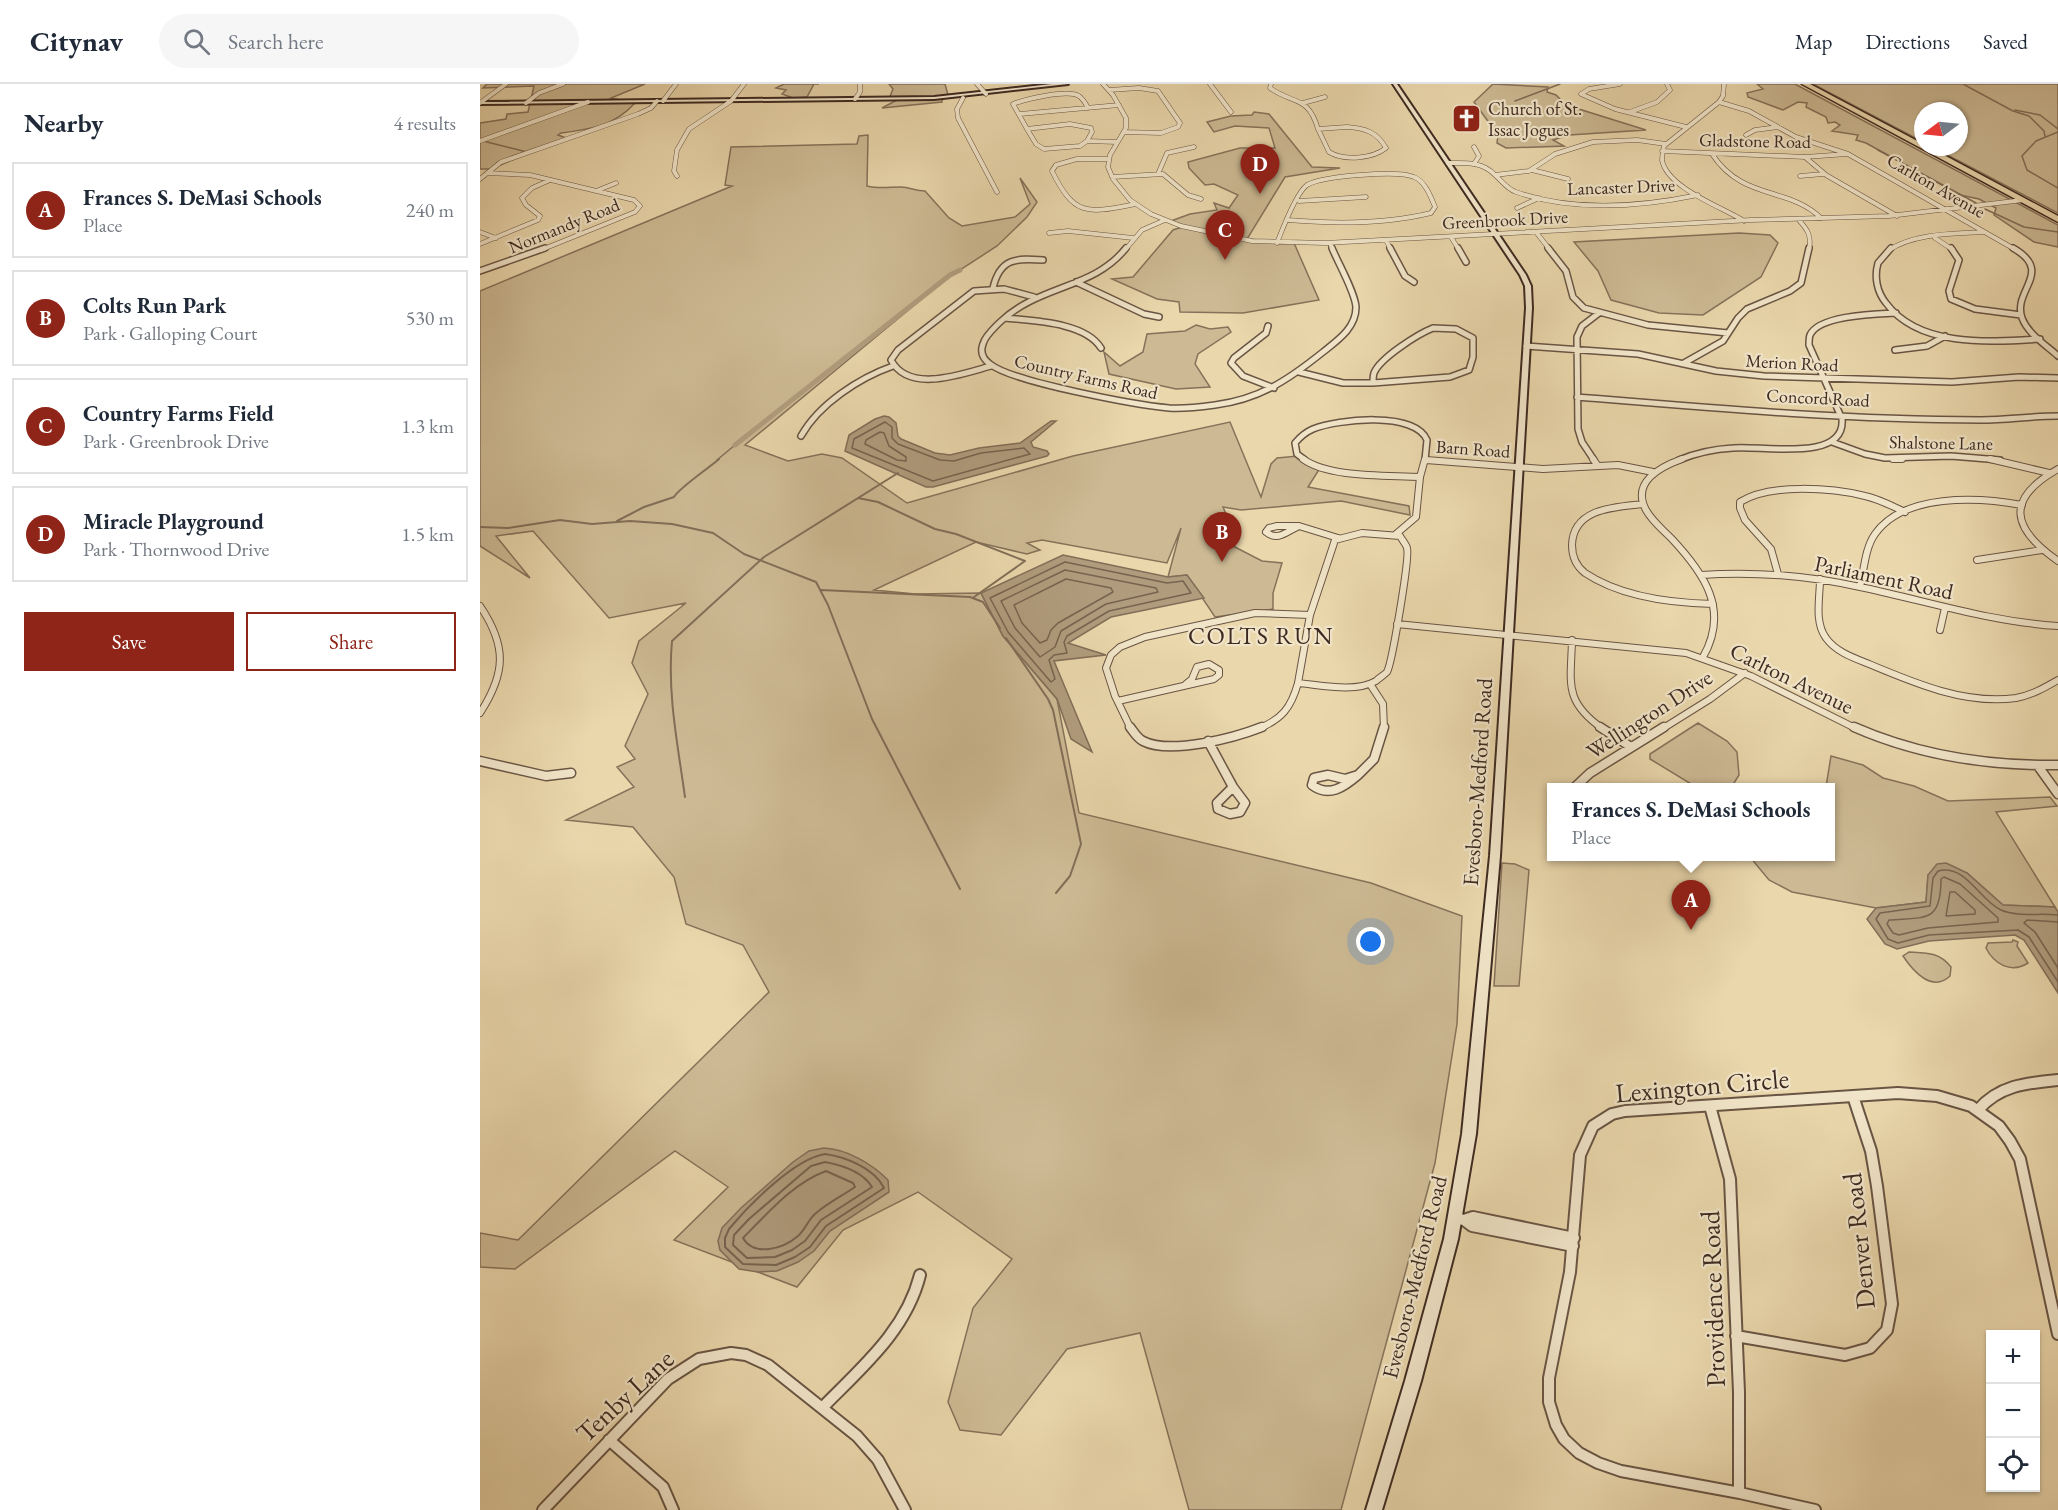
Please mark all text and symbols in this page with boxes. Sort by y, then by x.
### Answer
search box [159,14,579,68]
text: Citynav [30,23,123,59]
icon: search [180,25,213,58]
text: Search here [228,27,324,56]
text: Map [1795,28,1832,55]
text: Directions [1865,28,1950,55]
text: Saved [1983,28,2028,55]
place label: Church of St. Issac Jogues [1488,97,1582,141]
north arrow [1914,102,1968,156]
church icon: Church of St. Issac Jogues [1451,103,1483,135]
text: Nearby [24,106,104,140]
text: 4 results [393,110,456,136]
street label: Gladstone Road [1699,128,1812,153]
pin: D [1240,144,1280,194]
street label: Carlton Avenue [1883,148,1989,223]
street label: Lancaster Drive [1567,173,1675,200]
text: Frances S. DeMasi Schools [83,183,322,212]
street label: Normandy Road [505,192,624,258]
text: A [38,197,53,223]
text: 240 m [406,197,454,223]
street label: Greenbrook Drive [1442,205,1568,234]
pin: C [1206,210,1244,260]
text: Place [83,212,122,238]
text: Colts Run Park [83,291,226,320]
text: B [39,305,52,331]
text: 530 m [406,305,454,331]
text: Park · Galloping Court [83,320,257,346]
street label: Country Farms Road [1012,349,1161,404]
street label: Merion Road [1745,349,1840,376]
street label: Concord Road [1766,383,1871,412]
text: Country Farms Field [83,399,274,428]
text: C [38,413,53,439]
text: 1.3 km [401,413,454,439]
text: Park · Greenbrook Drive [83,428,269,454]
street label: Shalstone Lane [1889,430,1993,455]
street label: Barn Road [1435,434,1512,463]
text: Miracle Playground [83,507,264,536]
pin: B [1202,512,1242,562]
text: D [38,521,53,547]
text: 1.5 km [401,521,454,547]
text: Park · Thornwood Drive [83,536,269,562]
street label: Parliament Road [1812,549,1957,607]
button: Save [24,612,234,671]
button: Share [246,612,456,671]
district label: COLTS RUN [1188,620,1334,651]
street label: Carlton Avenue [1725,636,1859,721]
street label: Wellington Drive [1581,663,1718,766]
street label: Evesboro-Medford Road [1456,676,1499,887]
popup [1547,783,1835,861]
text: Frances S. DeMasi Schools [1572,795,1810,824]
text: Place [1572,824,1611,850]
pin: A [1672,880,1710,930]
your location [1356,927,1385,956]
street label: Lexington Circle [1614,1060,1790,1111]
street label: Denver Road [1834,1171,1883,1311]
street label: Evesboro-Medford Road [1375,1172,1454,1382]
street label: Providence Road [1692,1210,1733,1388]
map controls [1986,1330,2040,1492]
button: + [1986,1330,2040,1384]
street label: Tenby Lane [568,1341,681,1450]
button: − [1986,1384,2040,1438]
button: locate [1986,1438,2040,1492]

